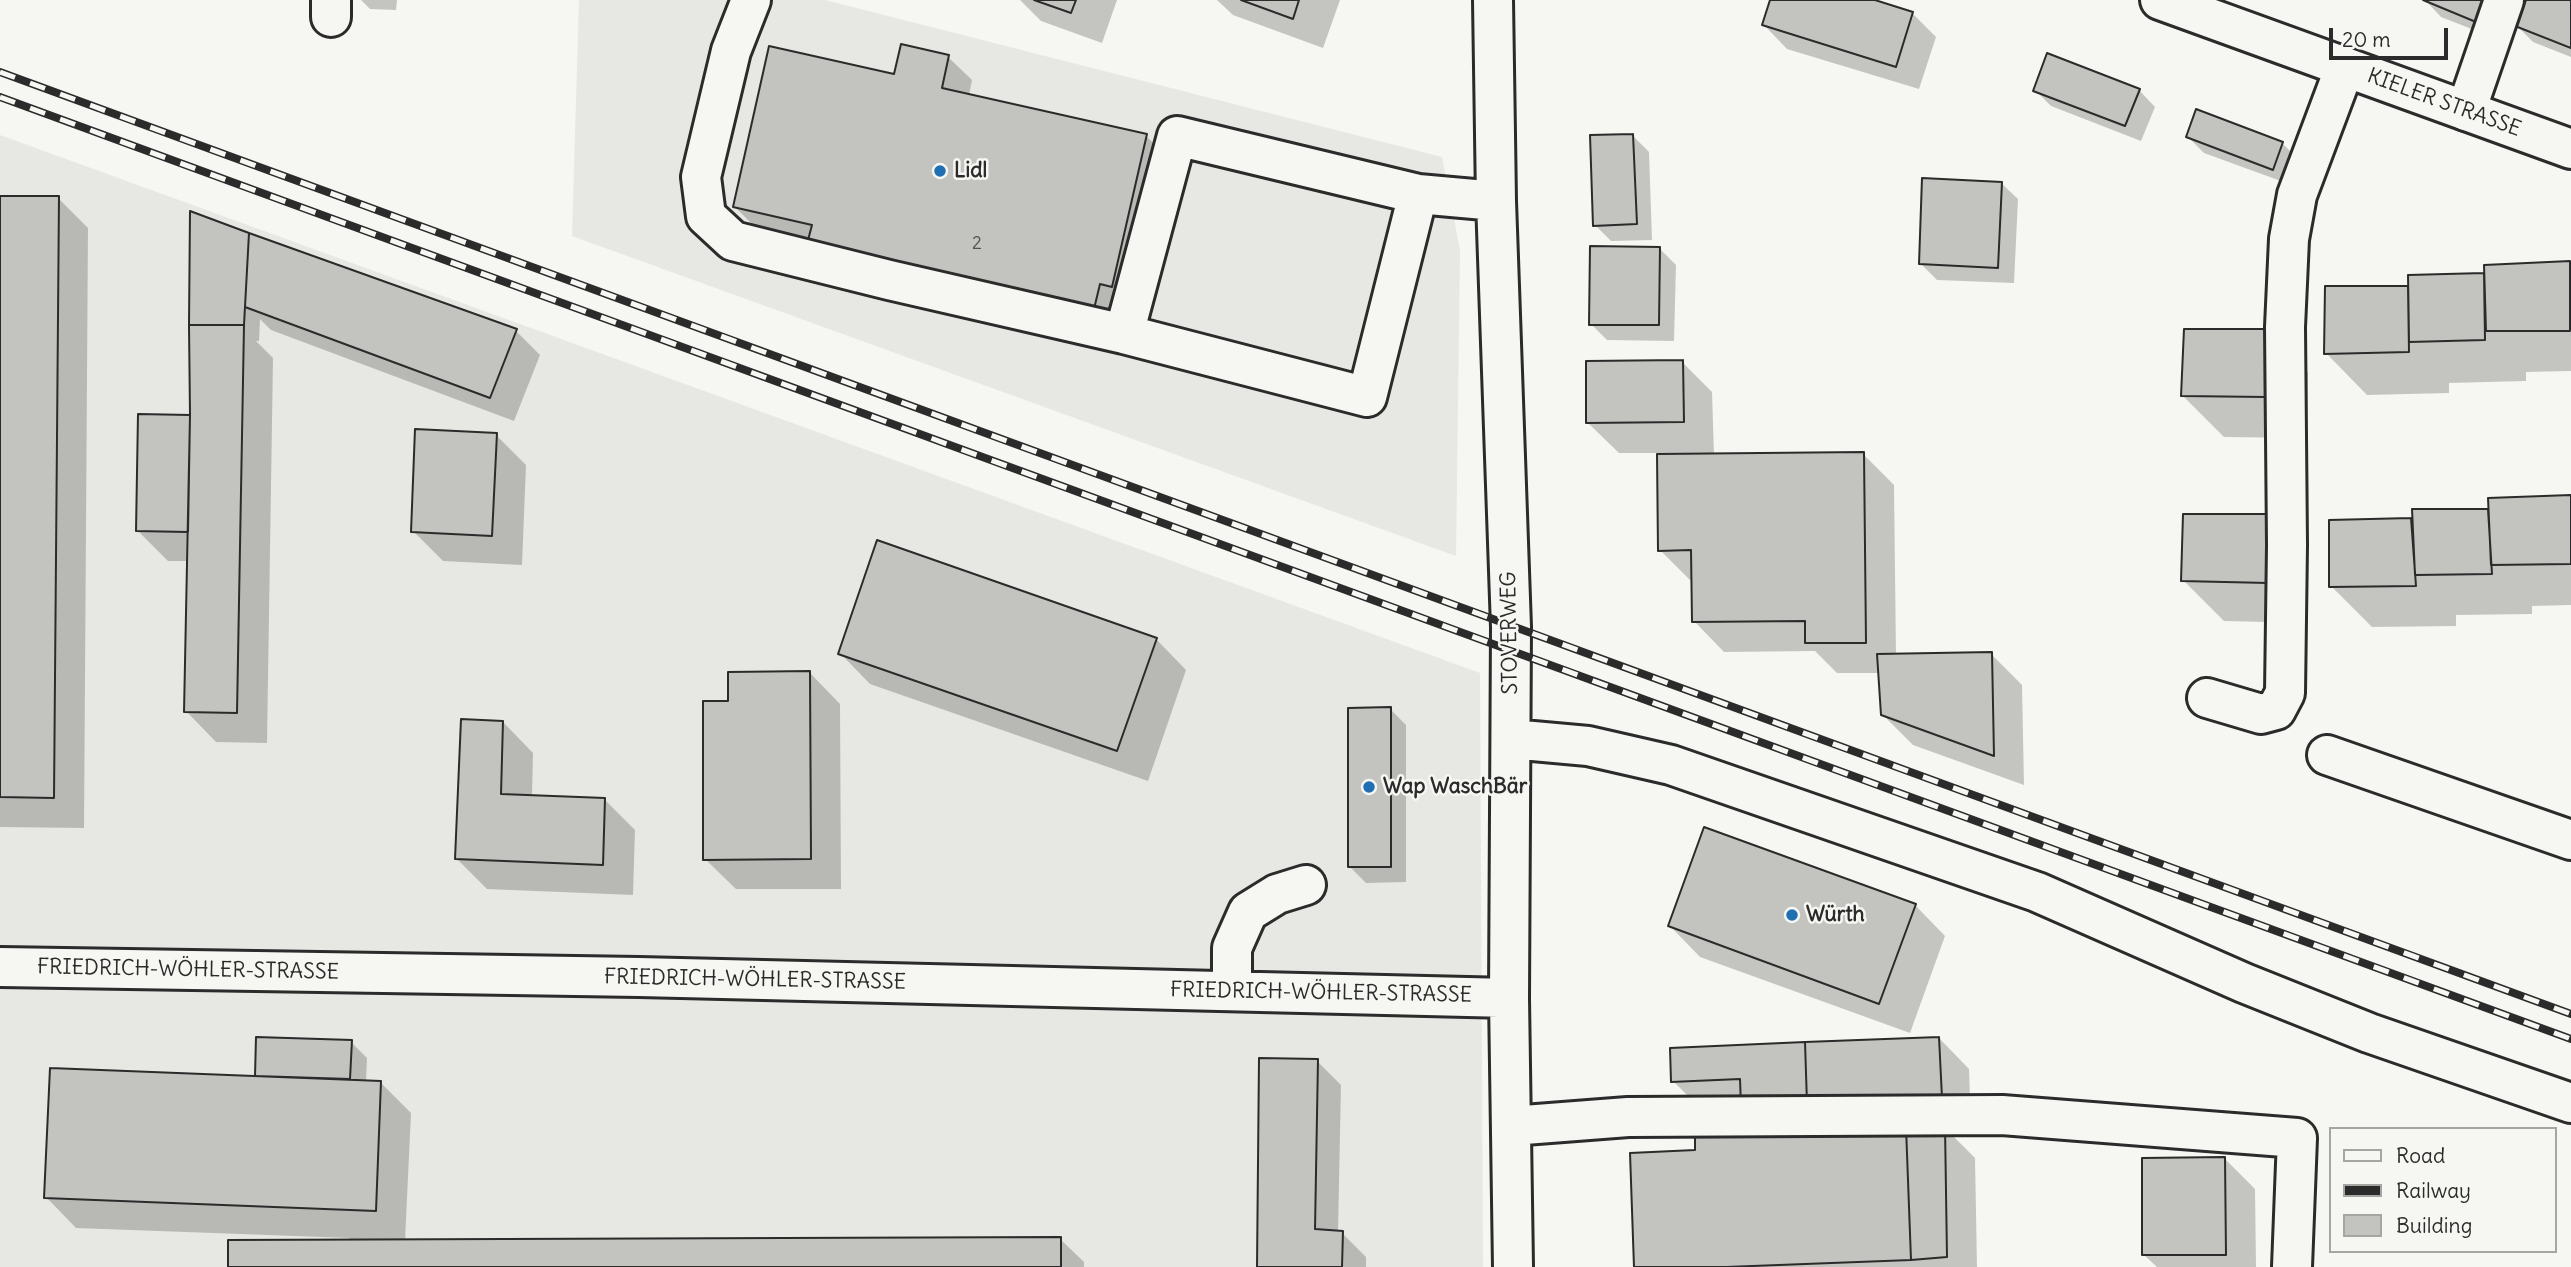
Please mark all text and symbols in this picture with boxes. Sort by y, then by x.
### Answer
scale bar [2333,14,2452,58]
text: 20 m [2342,26,2391,53]
street label: KIELER STRASSE [2364,63,2524,143]
place label: Lidl [954,158,987,184]
marker: Lidl [932,163,948,179]
house number: 2 [972,233,982,255]
street label: STOVERWEG [1496,571,1524,695]
place label: Wap WaschBär [1383,774,1527,800]
marker: Wap WaschBär [1361,779,1377,795]
place label: Würth [1806,902,1865,928]
marker: Würth [1784,907,1800,923]
street label: FRIEDRICH-WÖHLER-STRASSE [37,955,339,985]
street label: FRIEDRICH-WÖHLER-STRASSE [604,965,906,995]
street label: FRIEDRICH-WÖHLER-STRASSE [1170,978,1472,1008]
legend [2330,1127,2557,1253]
text: Road [2396,1142,2445,1169]
text: Railway [2396,1177,2471,1204]
text: Building [2396,1212,2472,1239]

